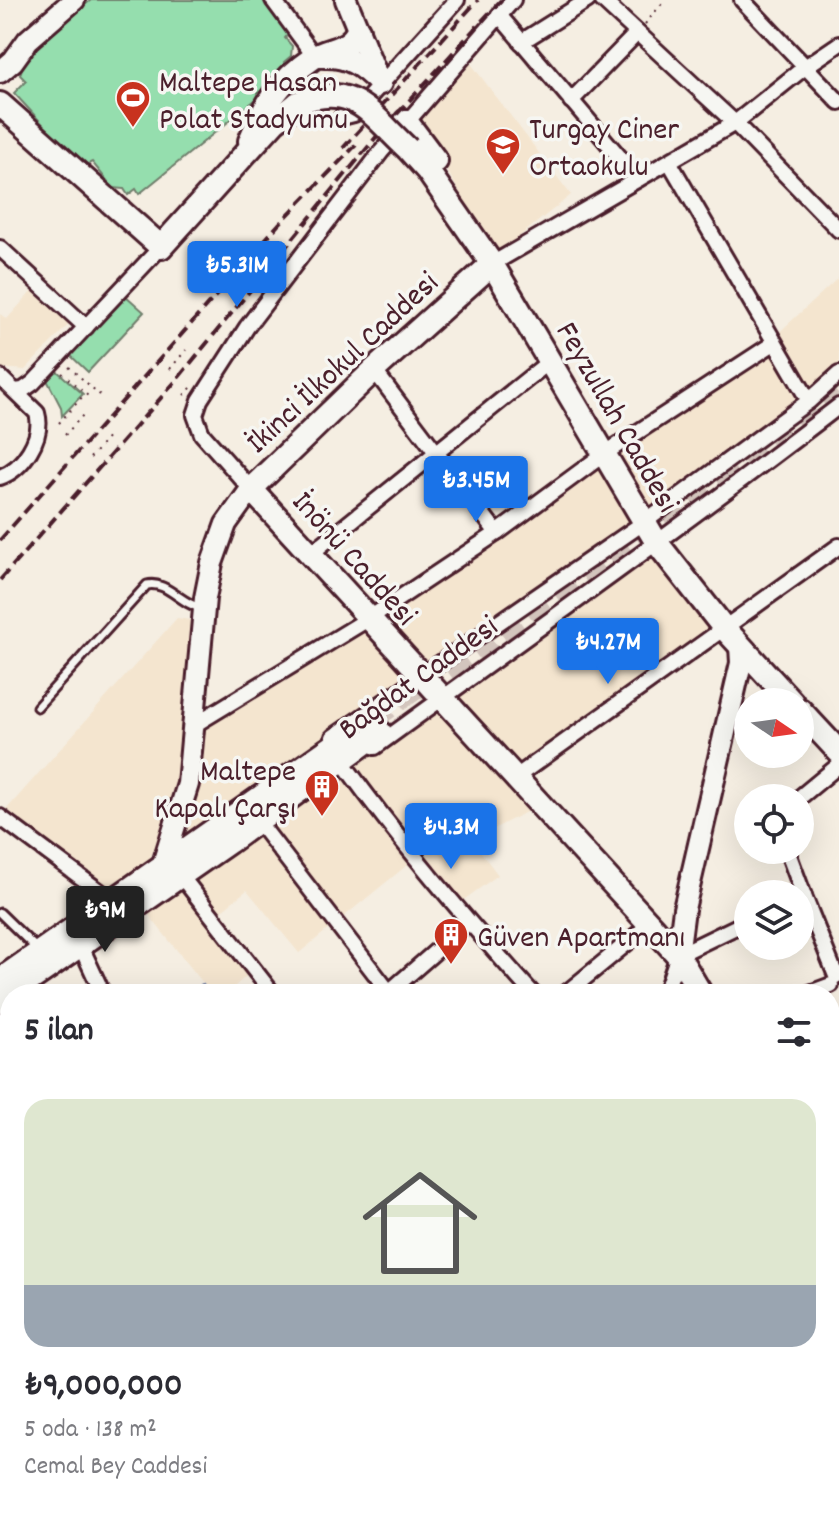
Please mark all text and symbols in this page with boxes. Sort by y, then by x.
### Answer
place label: Maltepe Hasan Polat Stadyumu [159,62,348,145]
sports icon: Maltepe Hasan Polat Stadyumu [114,79,152,129]
place label: Turgay Ciner Ortaokulu [529,109,679,192]
school or university icon: Turgay Ciner Ortaokulu [484,126,522,176]
pin: ₺5.31M [172,241,302,309]
text: ₺5.31M [205,248,269,285]
street label: İkinci İlkokul Caddesi [238,263,451,466]
street label: Feyzullah Caddesi [541,314,688,523]
pin: ₺3.45M [411,456,541,524]
text: ₺3.45M [442,463,510,500]
street label: İnönü Caddesi [279,482,426,638]
street label: Bağdat Caddesi [331,606,509,754]
pin: ₺4.27M [543,618,673,686]
text: ₺4.27M [575,625,641,662]
north arrow [734,688,814,768]
map controls [734,688,814,960]
place label: Maltepe Kapalı Çarşı [154,751,296,834]
building icon: Maltepe Kapalı Çarşı [303,768,341,818]
button: locate [734,784,814,864]
pin: ₺4.3M [395,803,507,871]
text: ₺4.3M [423,810,479,847]
button: layers [734,880,814,960]
pin: ₺9M [66,886,144,954]
text: ₺9M [84,893,126,930]
building icon: Güven Apartmanı [432,916,470,966]
place label: Güven Apartmanı [477,917,685,963]
text: 5 ilan [24,1008,94,1057]
icon: filters [772,1010,816,1054]
icon: home [348,1151,492,1295]
text: ₺9,000,000 [24,1363,183,1412]
text: 5 oda · 138 m² [24,1412,157,1449]
text: Cemal Bey Caddesi [24,1449,207,1486]

